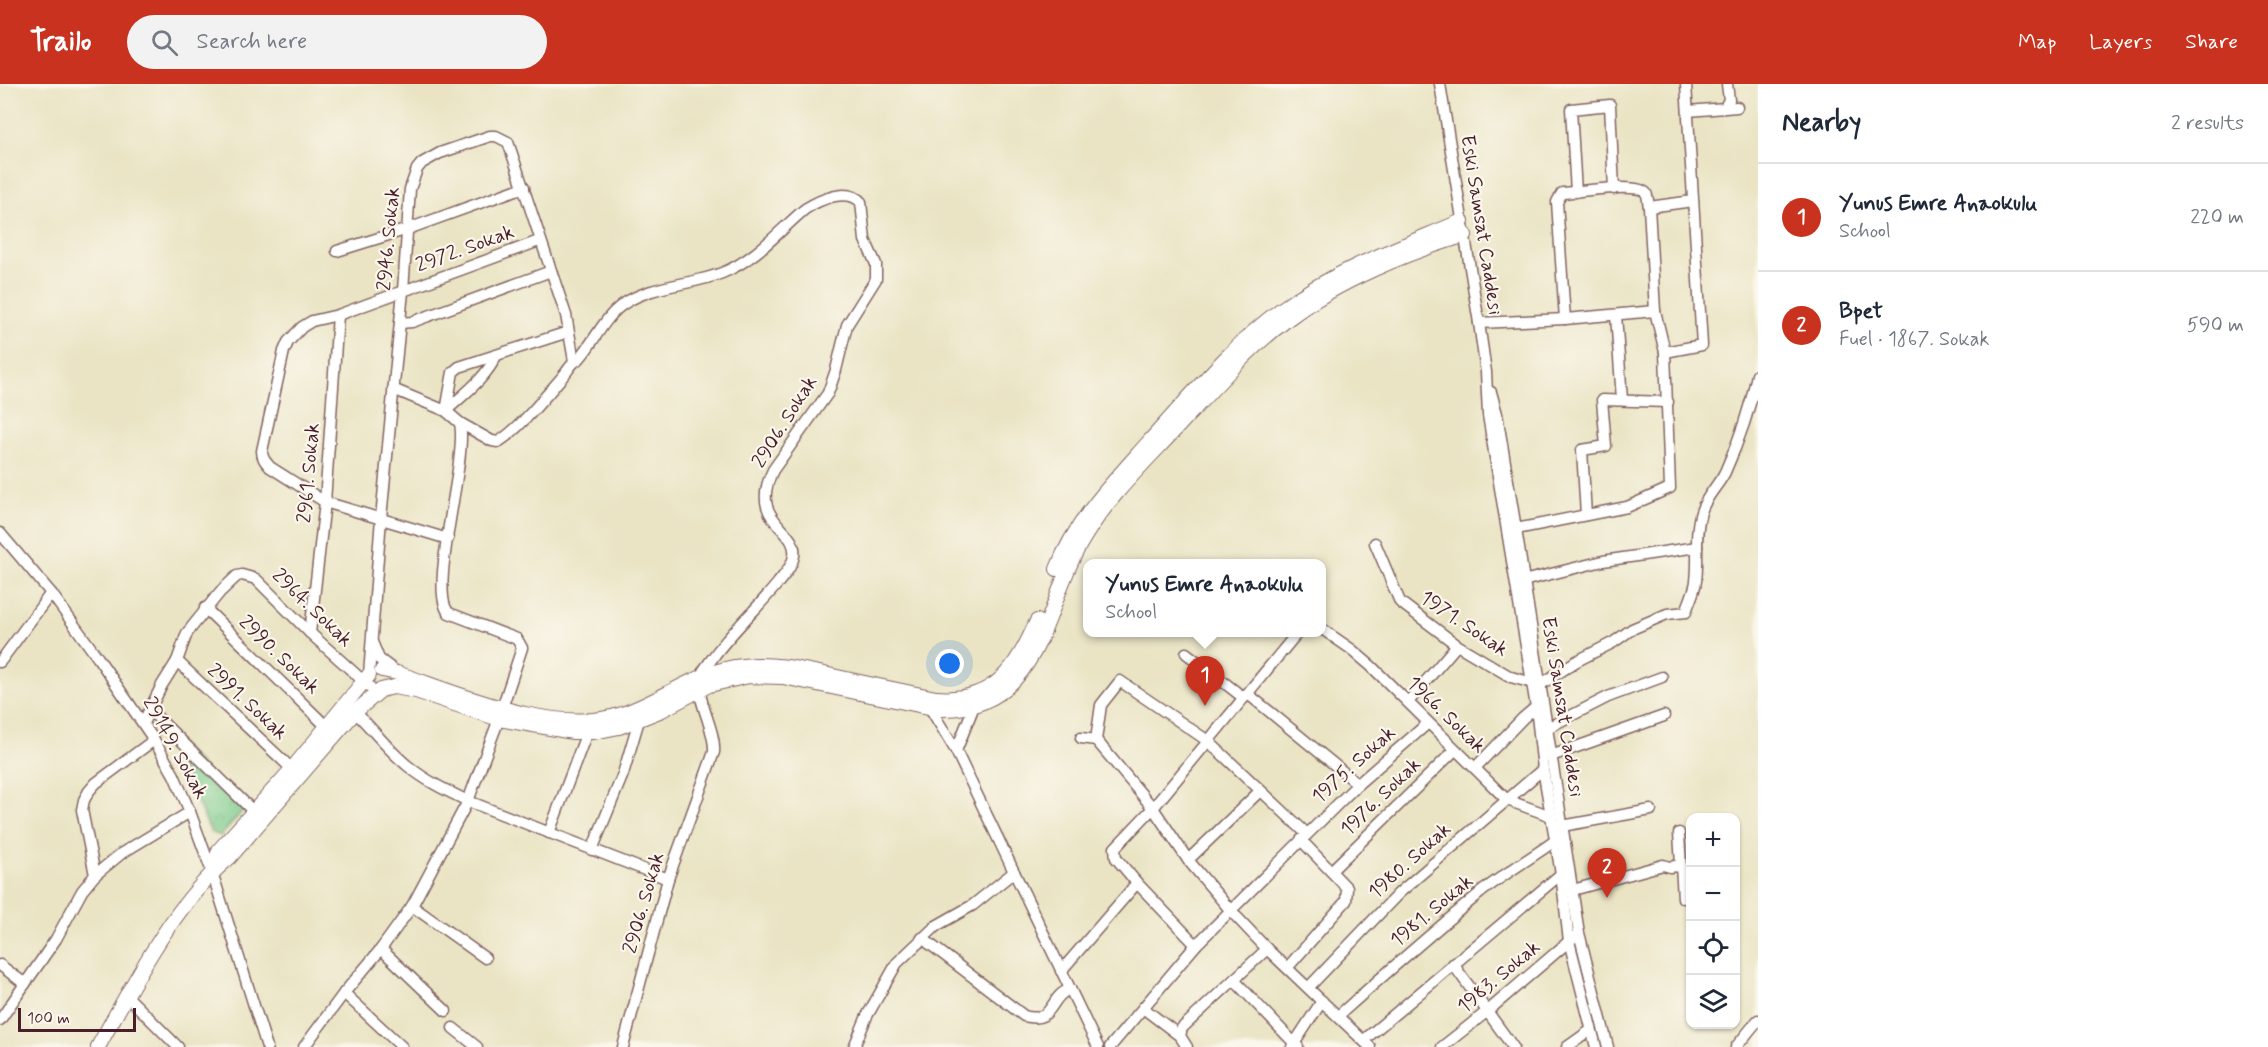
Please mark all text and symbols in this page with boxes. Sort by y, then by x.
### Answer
search box [127,15,547,69]
text: Trailo [30,24,91,61]
icon: search [148,26,181,59]
text: Search here [196,28,307,56]
text: Map [2018,28,2056,56]
text: Layers [2089,28,2152,56]
text: Share [2185,28,2238,56]
text: Nearby [1782,106,1861,140]
text: 2 results [2171,110,2244,137]
street label: Eski Samsat Caddesi [1453,133,1509,317]
street label: 2946. Sokak [371,186,407,292]
text: Yunus Emre Anaokulu [1839,190,2037,218]
text: 1 [1797,204,1806,231]
text: 220 m [2190,204,2244,231]
text: School [1839,218,1891,245]
street label: 2972. Sokak [412,219,518,279]
text: Bpet [1839,298,1883,326]
text: 2 [1797,312,1806,339]
text: 590 m [2187,312,2244,339]
text: Fuel · 1867. Sokak [1839,326,1990,353]
street label: 2906. Sokak [746,371,824,473]
street label: 2961. Sokak [291,422,327,524]
popup [1083,559,1326,637]
street label: 2964. Sokak [266,563,358,654]
text: Yunus Emre Anaokulu [1105,571,1304,599]
street label: 1971. Sokak [1415,585,1514,664]
text: School [1105,599,1157,626]
street label: 2990. Sokak [232,609,326,701]
street label: Eski Samsat Caddesi [1534,615,1590,799]
your location [935,649,964,678]
pin: 1 [1186,656,1224,706]
street label: 2991. Sokak [201,658,293,746]
street label: 1966. Sokak [1400,670,1492,760]
street label: 29149. Sokak [136,692,214,804]
street label: 1975. Sokak [1306,720,1402,810]
street label: 1976. Sokak [1335,752,1427,842]
map controls [1686,813,1740,1029]
button: + [1686,813,1740,867]
street label: 1980. Sokak [1363,816,1457,905]
pin: 2 [1588,848,1626,898]
street label: 2906. Sokak [617,849,671,957]
button: − [1686,867,1740,921]
street label: 1981. Sokak [1385,868,1479,954]
button: locate [1686,921,1740,975]
street label: 1983. Sokak [1452,934,1546,1020]
button: layers [1686,975,1740,1029]
scale bar [18,1005,136,1032]
text: 100 m [27,1008,70,1029]

